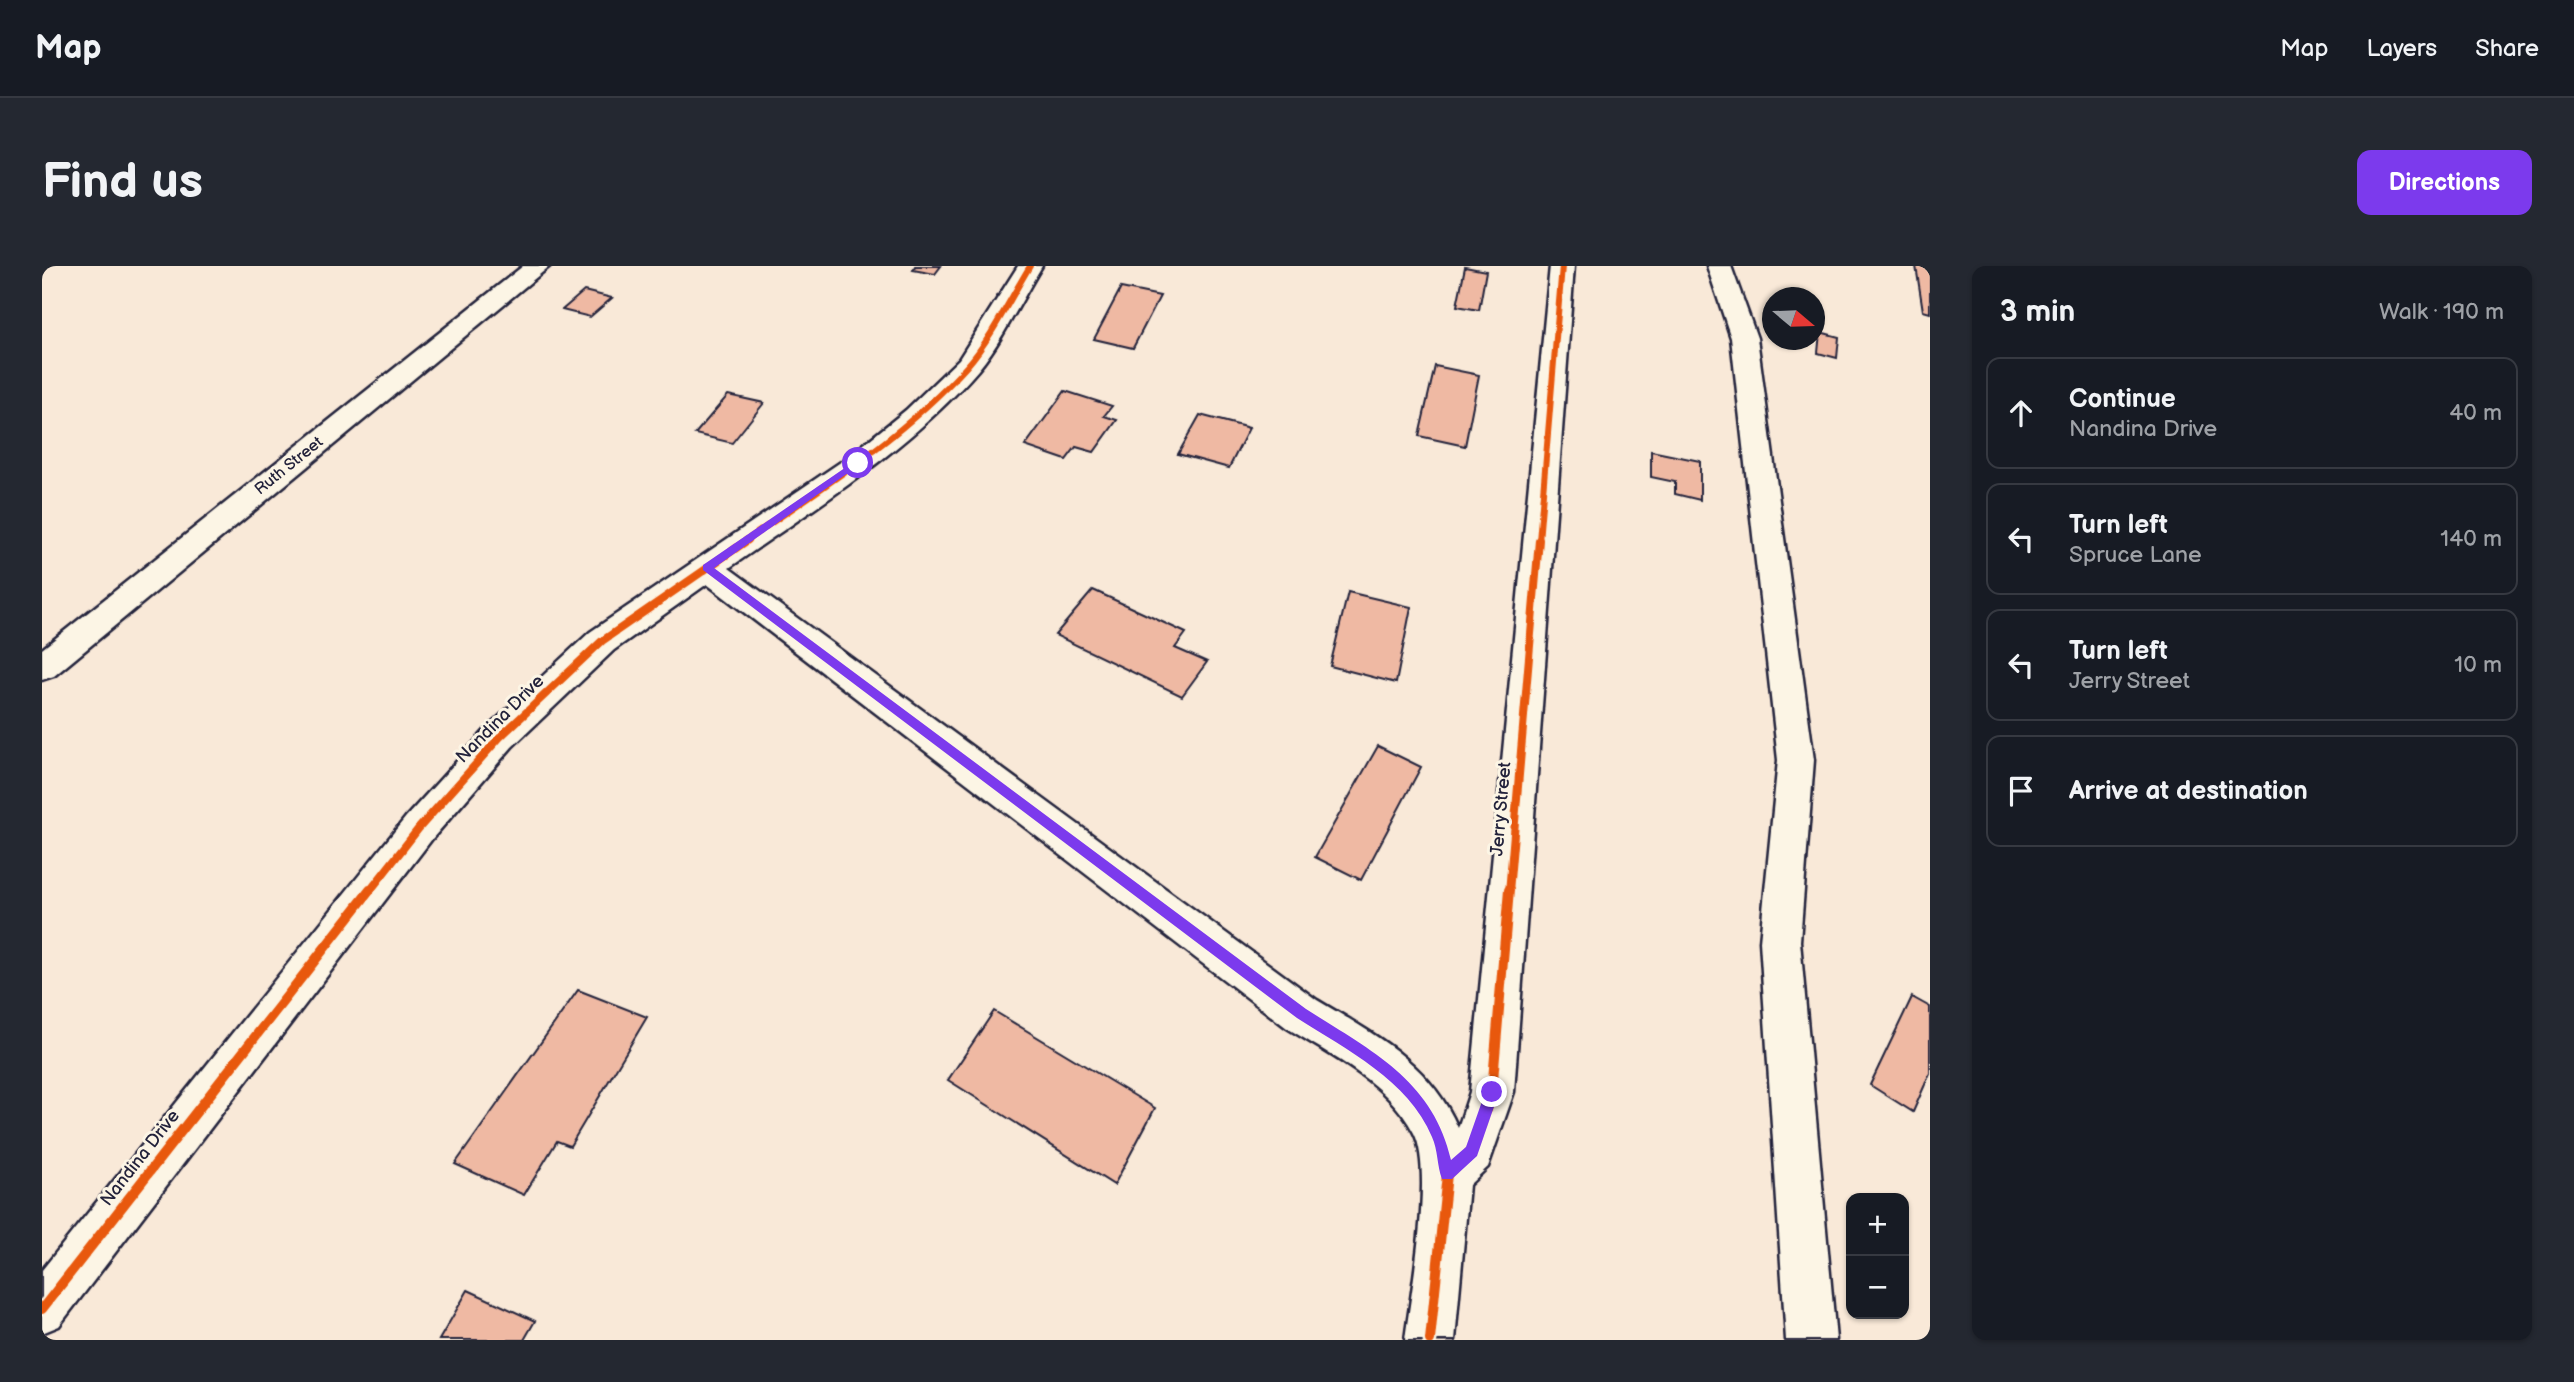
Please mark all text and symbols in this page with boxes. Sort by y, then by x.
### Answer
text: Map [35,28,101,68]
text: Map [2280,34,2328,63]
text: Layers [2366,34,2437,63]
text: Share [2475,34,2539,63]
button: Directions [2357,150,2532,215]
text: Find us [42,153,203,212]
north arrow [1762,287,1825,350]
text: 3 min [2000,294,2075,330]
text: Walk · 190 m [2379,298,2504,326]
text: Continue [2069,384,2176,415]
icon: ahead [2002,394,2040,432]
text: 40 m [2449,399,2502,427]
text: Nandina Drive [2069,415,2217,443]
street label: Ruth Street [251,433,327,499]
route start [842,447,873,478]
text: Turn left [2069,510,2168,541]
icon: left [2002,520,2040,558]
text: 140 m [2440,525,2502,553]
text: Spruce Lane [2069,541,2202,569]
text: Turn left [2069,636,2168,667]
icon: left [2002,646,2040,684]
text: 10 m [2454,651,2502,679]
text: Jerry Street [2069,667,2190,695]
street label: Nandina Drive [452,670,549,767]
street label: Jerry Street [1486,761,1516,857]
icon: arrive [2002,772,2040,810]
text: Arrive at destination [2069,776,2308,807]
route end [1476,1076,1507,1107]
street label: Nandina Drive [96,1106,184,1210]
map controls [1846,1193,1909,1319]
button: + [1846,1193,1909,1256]
button: − [1846,1256,1909,1319]

